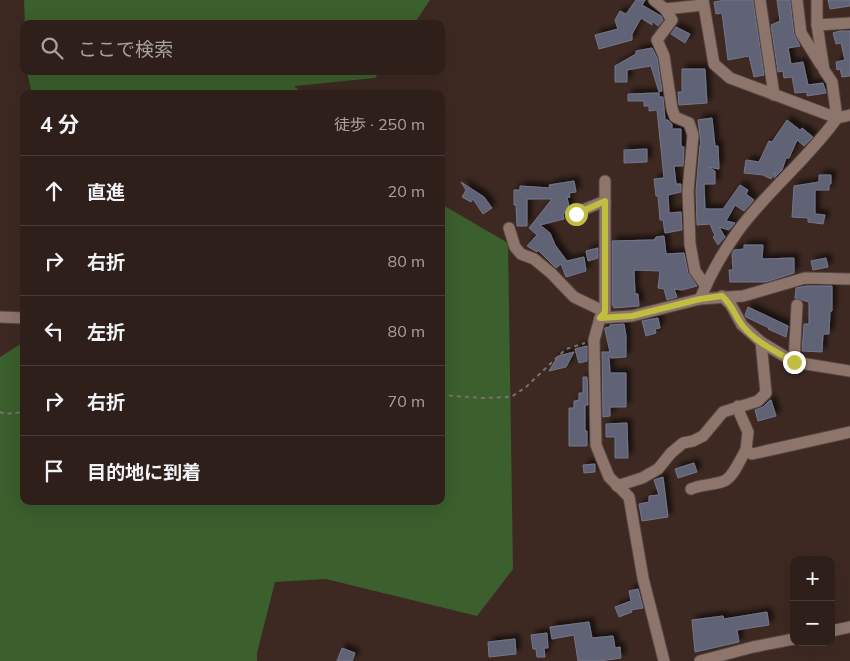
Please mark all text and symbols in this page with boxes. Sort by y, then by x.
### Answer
search box [20,20,445,75]
icon: search [38,34,66,62]
text: ここで検索 [78,37,173,61]
text: 4 分 [40,111,79,137]
text: 徒歩 · 250 m [334,114,425,134]
icon: ahead [40,177,68,205]
text: 直進 [87,180,125,204]
text: 20 m [388,181,425,201]
route start [565,203,588,226]
icon: right [40,247,68,275]
text: 右折 [87,250,125,274]
text: 80 m [388,251,425,271]
icon: left [40,317,68,345]
text: 左折 [87,320,125,344]
text: 80 m [388,321,425,341]
route end [783,351,806,374]
icon: right [40,387,68,415]
text: 右折 [87,390,125,414]
text: 70 m [388,391,425,411]
icon: arrive [40,457,68,485]
text: 目的地に到着 [87,460,201,484]
map controls [790,556,835,646]
button: + [790,556,835,601]
button: − [790,601,835,646]

